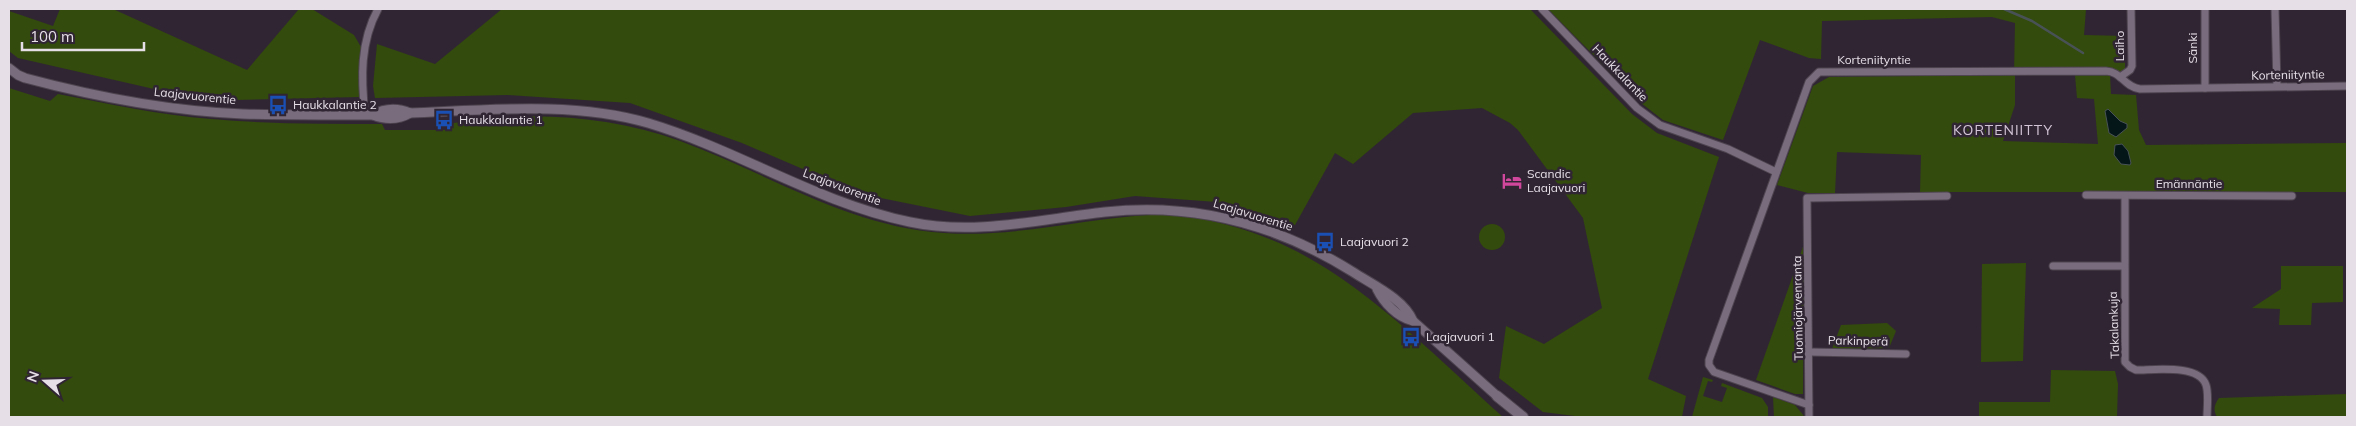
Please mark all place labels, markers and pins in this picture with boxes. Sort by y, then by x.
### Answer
bus stop icon: Haukkalantie 2 [267,94,289,116]
place label: Haukkalantie 2 [293,97,377,112]
bus stop icon: Haukkalantie 1 [433,109,455,131]
place label: Haukkalantie 1 [459,112,543,127]
place label: Scandic Laajavuori [1527,166,1585,195]
hotel icon: Scandic Laajavuori [1501,170,1523,192]
bus stop icon: Laajavuori 2 [1314,231,1336,253]
place label: Laajavuori 2 [1340,234,1409,249]
bus stop icon: Laajavuori 1 [1400,326,1422,348]
place label: Laajavuori 1 [1426,329,1495,344]

